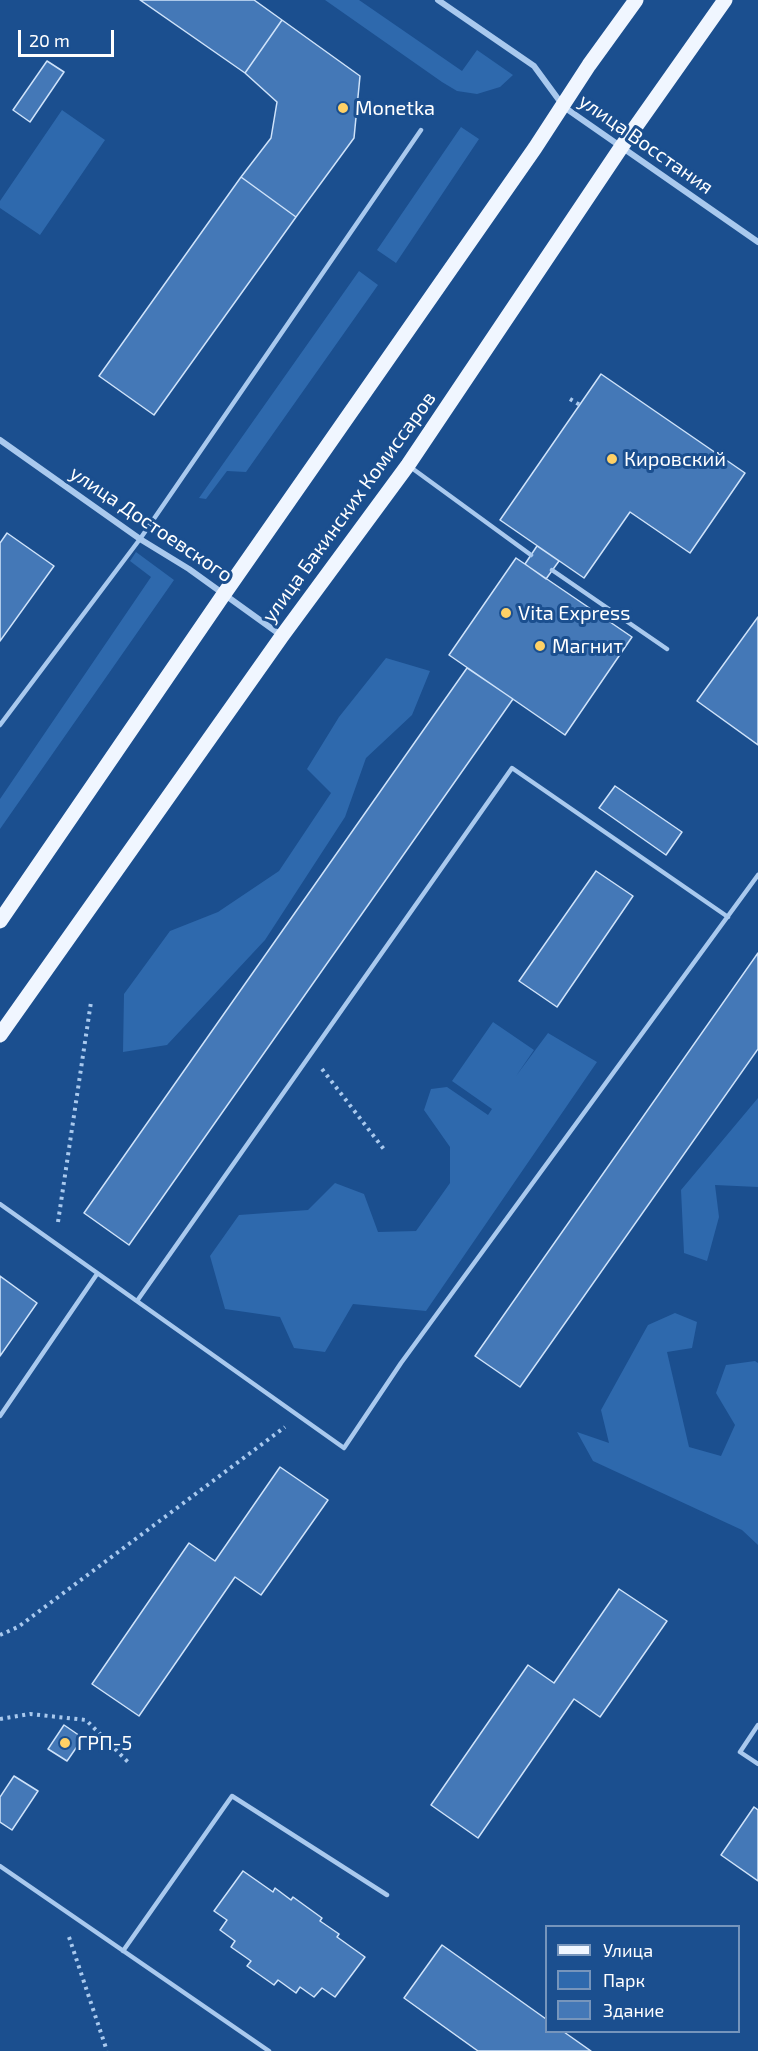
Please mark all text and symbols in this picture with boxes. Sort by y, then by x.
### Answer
scale bar [21,18,117,56]
text: 20 m [29,29,70,51]
street label: улица Восстания [574,89,718,199]
place label: Monetka [355,96,435,120]
marker: Monetka [336,101,350,115]
street label: улица Бакинских Комиссаров [257,387,441,627]
place label: Кировский [624,447,726,471]
marker: Кировский [605,452,619,466]
street label: улица Достоевского [65,461,237,587]
place label: Vita Express [518,601,630,625]
marker: Vita Express [499,606,513,620]
place label: Магнит [552,634,623,658]
marker: Магнит [533,639,547,653]
place label: ГРП-5 [77,1731,132,1755]
marker: ГРП-5 [58,1736,72,1750]
legend [545,1925,740,2033]
text: Улица [603,1939,653,1961]
text: Парк [603,1969,645,1991]
text: Здание [603,1999,664,2021]

